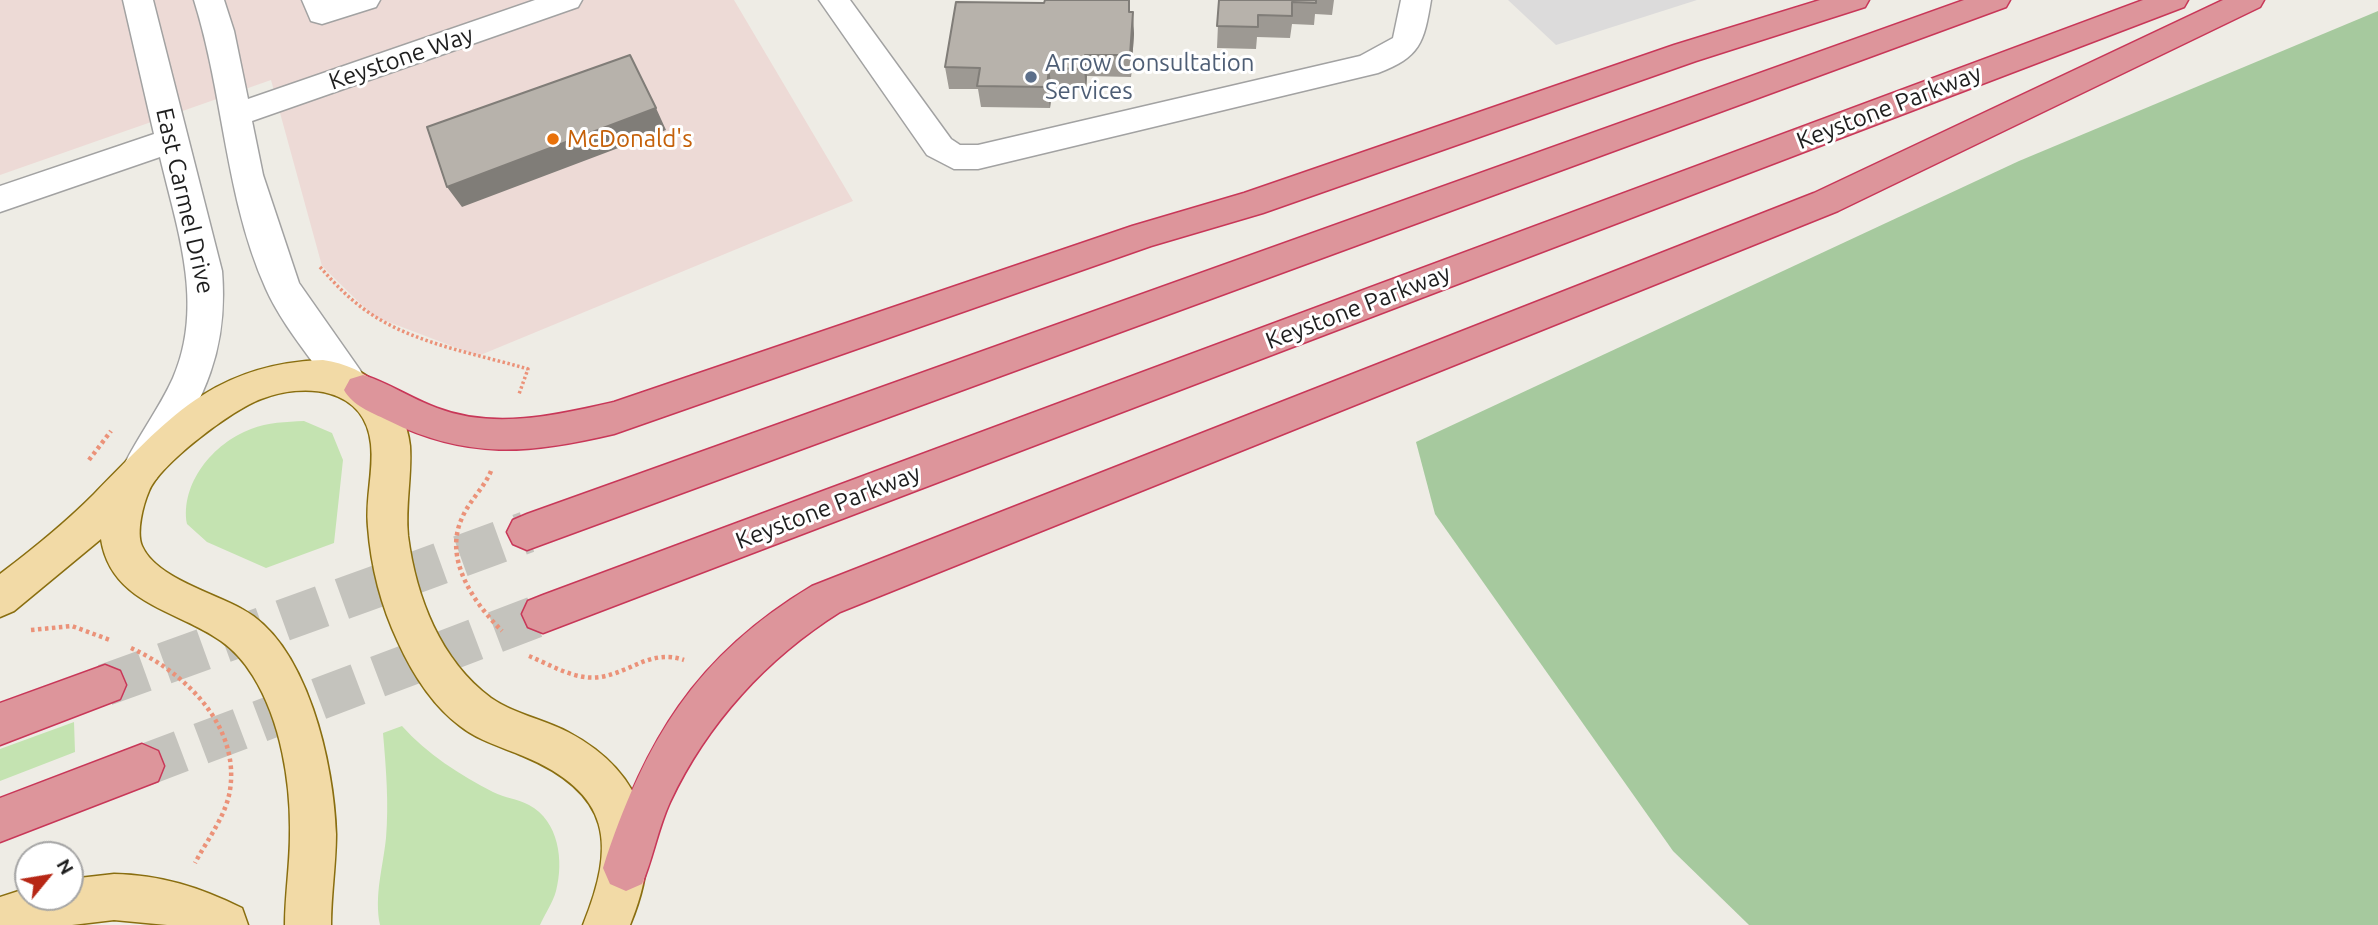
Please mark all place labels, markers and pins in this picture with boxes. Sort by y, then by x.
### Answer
place label: Arrow Consultation Services [1045,49,1254,105]
marker: Arrow Consultation Services [1023,69,1039,85]
place label: McDonald's [567,125,693,153]
marker: McDonald's [545,131,561,147]

